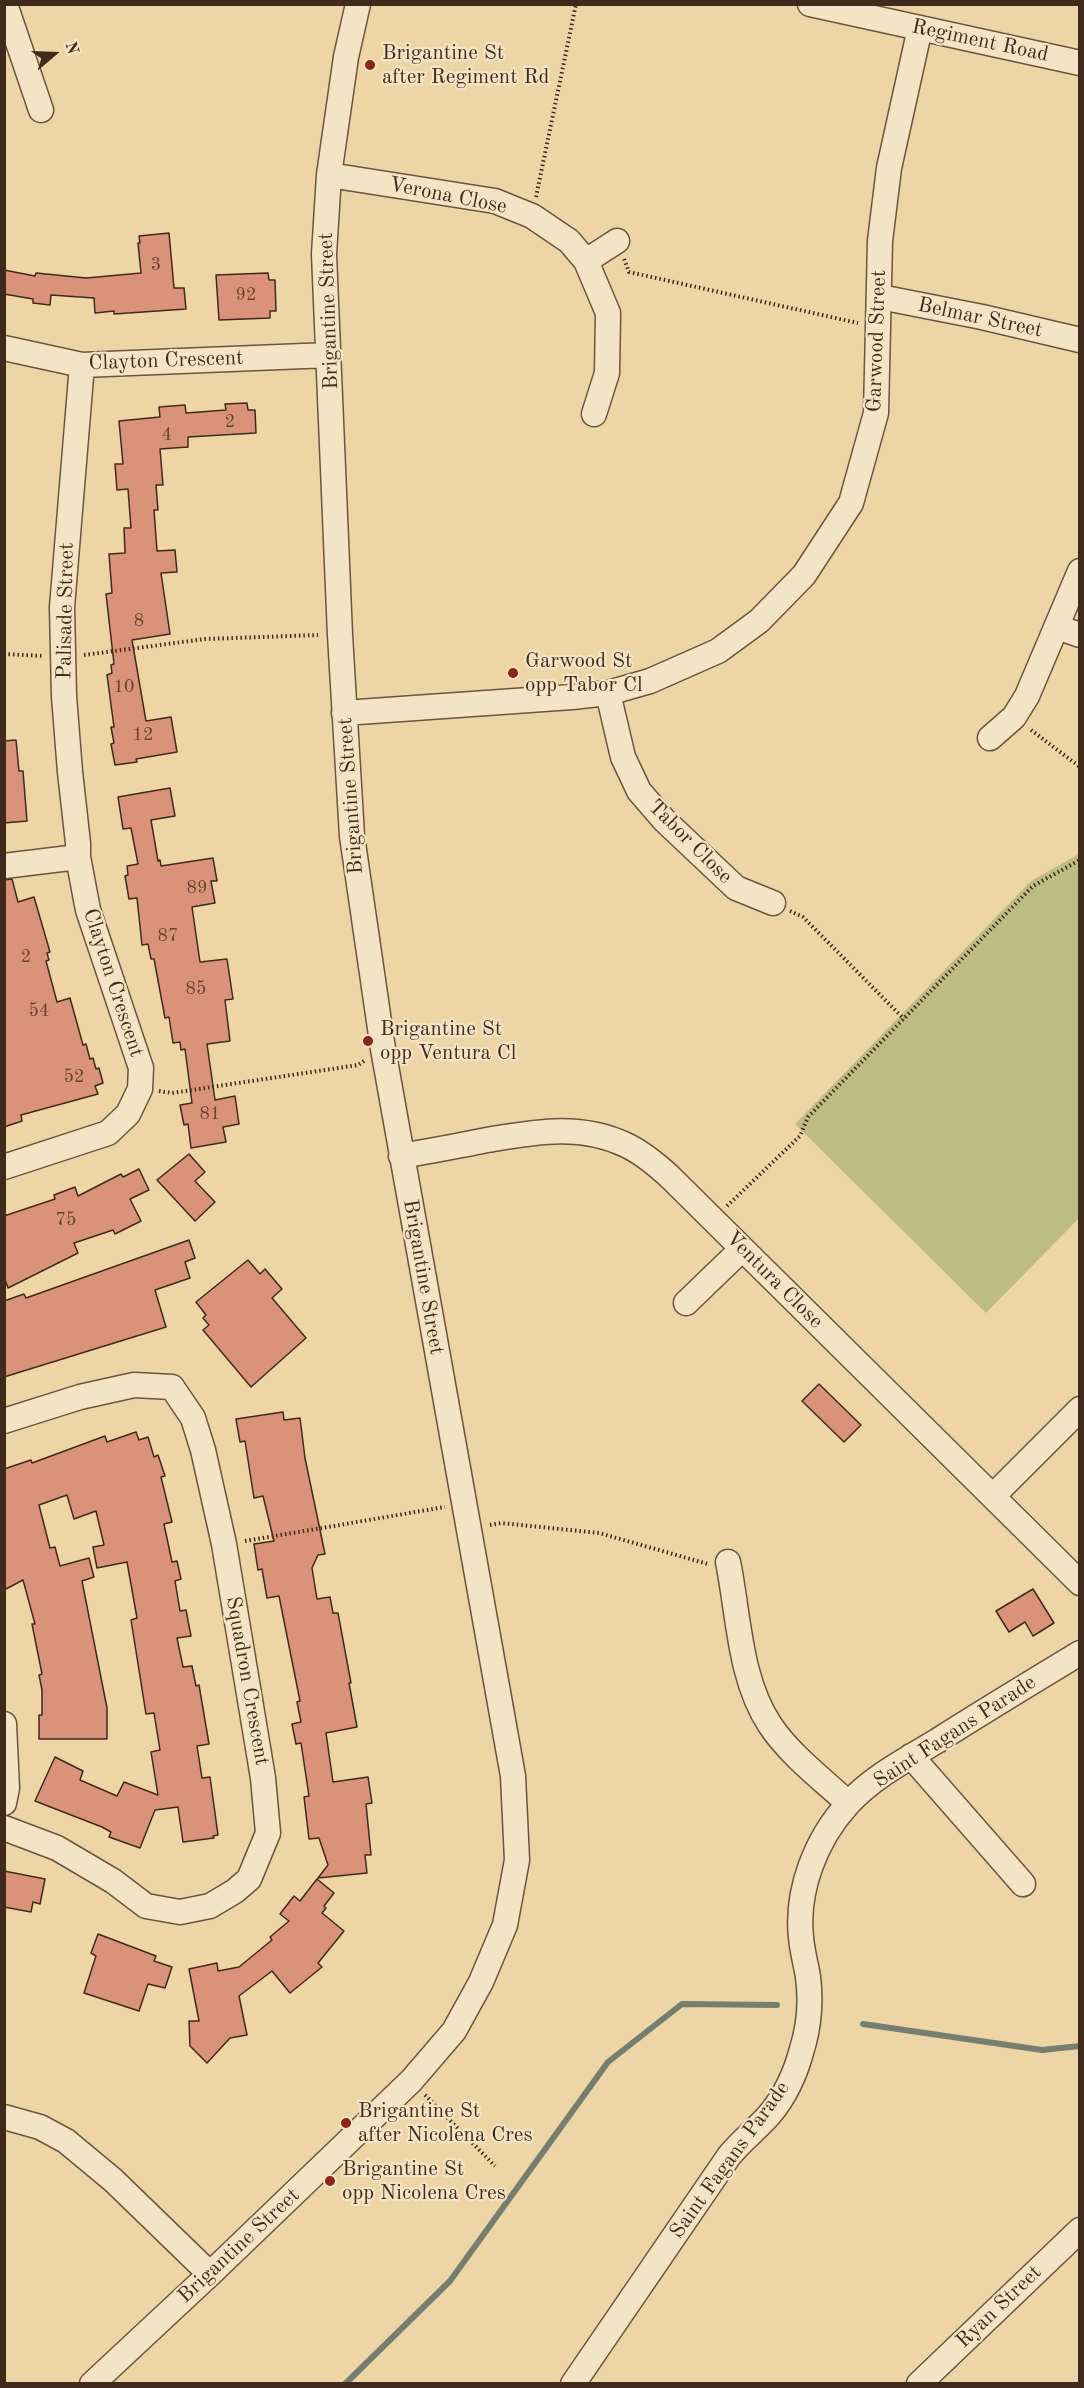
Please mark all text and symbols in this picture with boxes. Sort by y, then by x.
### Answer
street label: Regiment Road [909,14,1051,68]
north arrow [24,24,84,84]
text: N [61,40,81,57]
place label: Brigantine St after Regiment Rd [382,40,549,90]
marker: Brigantine St after Regiment Rd [363,58,377,72]
street label: Verona Close [387,172,509,220]
street label: Brigantine Street [314,232,344,390]
house number: 3 [151,254,161,276]
street label: Garwood Street [862,269,892,413]
house number: 92 [236,284,256,306]
street label: Belmar Street [915,292,1045,344]
street label: Clayton Crescent [88,346,244,376]
house number: 2 [225,411,235,433]
house number: 4 [162,424,172,446]
street label: Palisade Street [52,542,80,680]
house number: 8 [134,610,144,632]
place label: Garwood St opp Tabor Cl [525,648,643,698]
marker: Garwood St opp Tabor Cl [506,666,520,680]
house number: 10 [114,676,134,698]
street label: Brigantine Street [333,717,369,875]
house number: 12 [133,724,153,746]
street label: Tabor Close [643,795,737,889]
house number: 89 [187,877,207,899]
street label: Clayton Crescent [77,905,149,1061]
house number: 87 [158,925,178,947]
house number: 2 [21,946,31,968]
house number: 85 [186,978,206,1000]
house number: 54 [29,1000,49,1022]
place label: Brigantine St opp Ventura Cl [380,1016,516,1066]
marker: Brigantine St opp Ventura Cl [361,1034,375,1048]
house number: 52 [64,1066,84,1088]
house number: 81 [200,1103,220,1125]
street label: Brigantine Street [397,1197,449,1357]
house number: 75 [56,1209,76,1231]
street label: Ventura Close [720,1226,828,1334]
street label: Squadron Crescent [220,1594,274,1768]
street label: Saint Fagans Parade [869,1670,1041,1794]
street label: Saint Fagans Parade [664,2076,796,2244]
place label: Brigantine St after Nicolena Cres [358,2098,533,2148]
marker: Brigantine St after Nicolena Cres [339,2116,353,2130]
place label: Brigantine St opp Nicolena Cres [342,2156,506,2206]
marker: Brigantine St opp Nicolena Cres [323,2174,337,2188]
street label: Brigantine Street [173,2183,305,2309]
street label: Ryan Street [951,2260,1047,2354]

